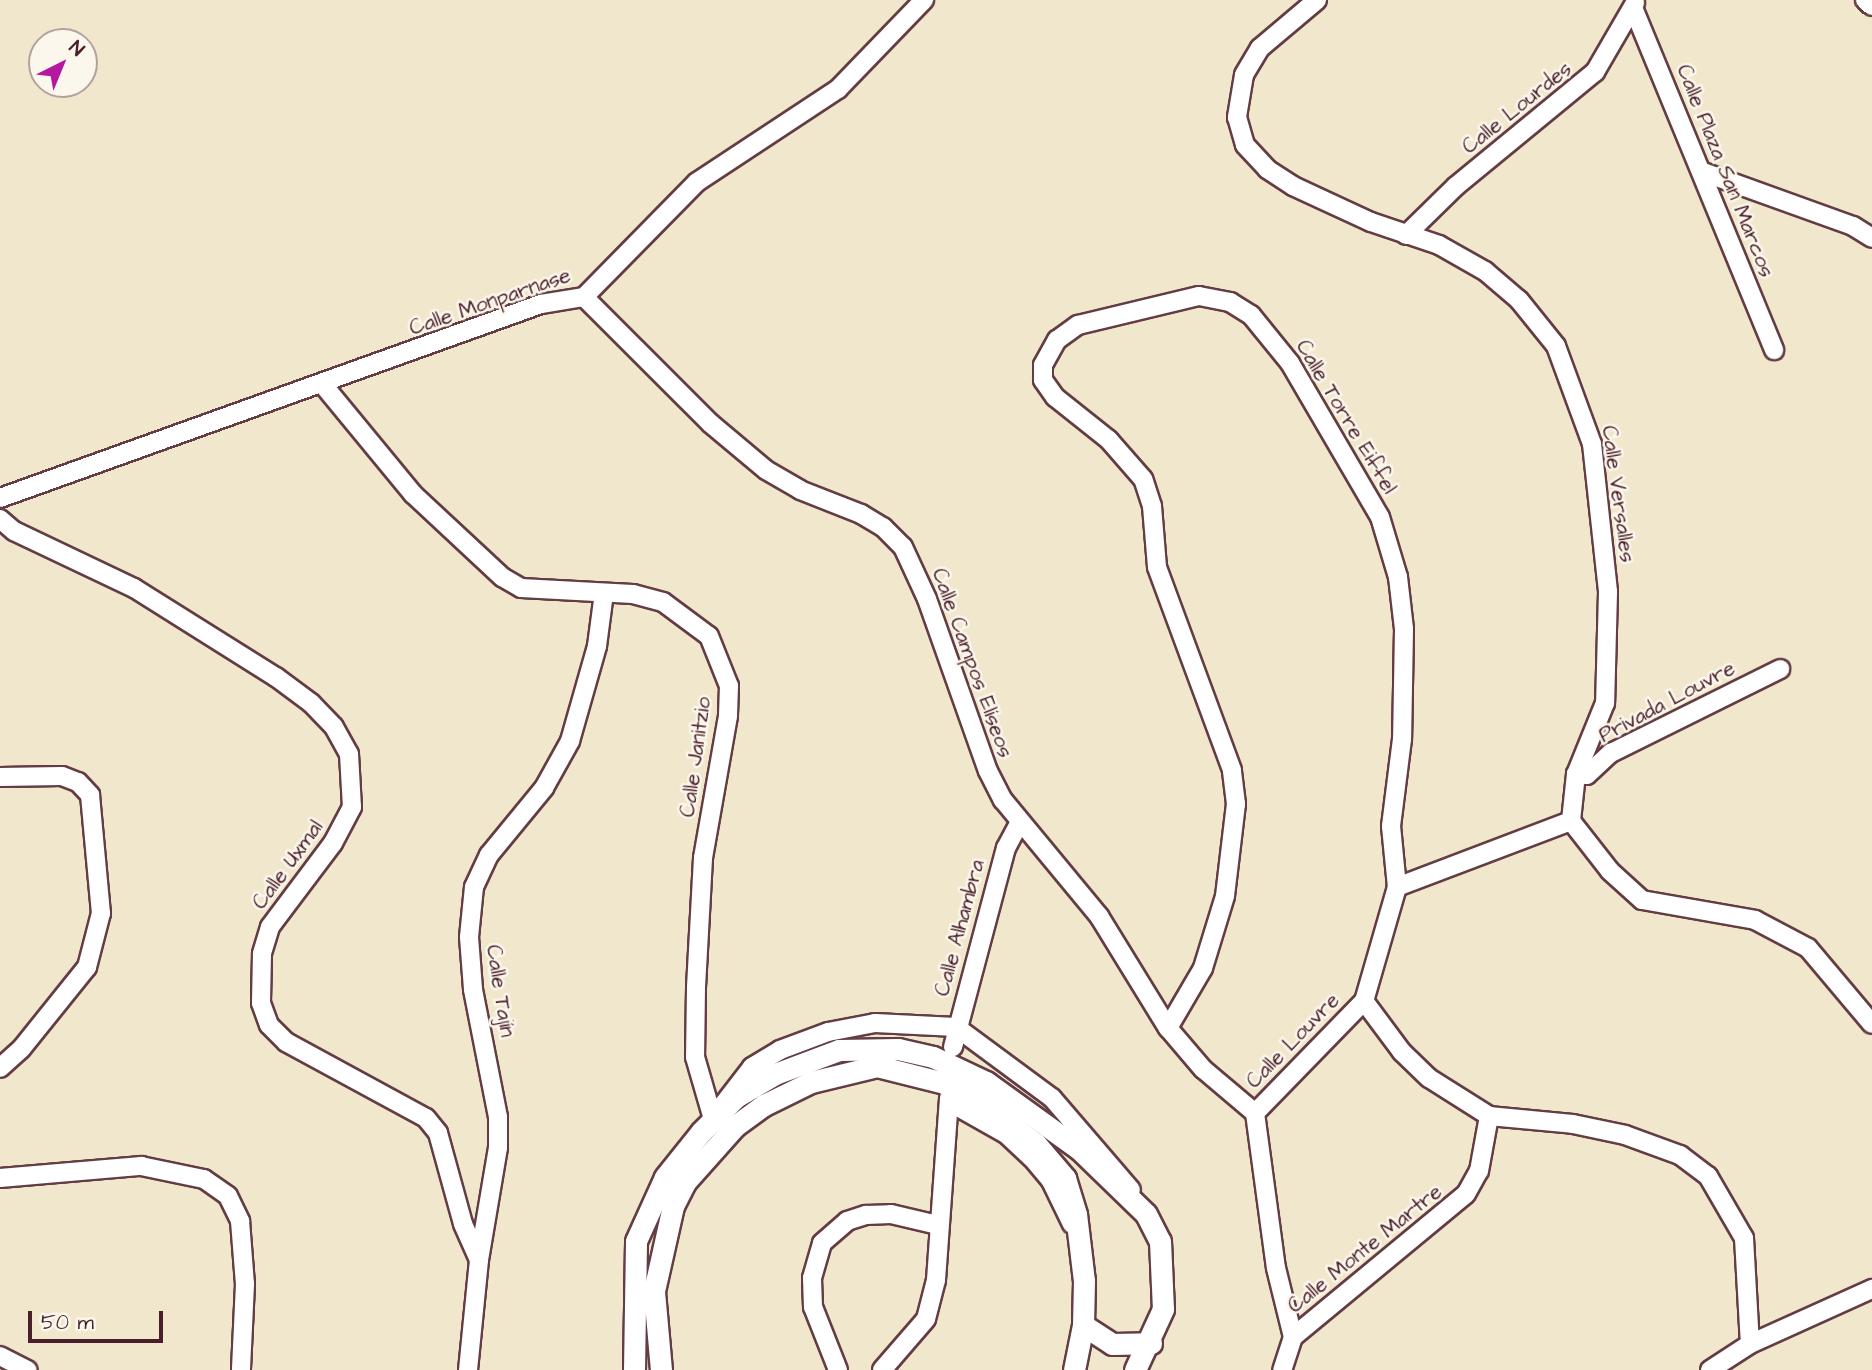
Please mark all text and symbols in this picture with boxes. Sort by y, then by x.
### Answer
north arrow [28,28,98,98]
text: N [63,35,90,63]
street label: Calle Lourdes [1457,56,1577,160]
street label: Calle Plaza San Marcos [1671,61,1779,281]
street label: Calle Monparnase [406,263,574,341]
street label: Calle Torre Eiffel [1290,336,1402,498]
street label: Calle Versalles [1596,424,1640,564]
street label: Calle Campos Elíseos [926,565,1018,761]
street label: Privada Louvre [1595,656,1739,748]
street label: Calle Janitzio [675,695,717,819]
street label: Calle Uxmal [247,816,329,914]
street label: Calle Alhambra [930,857,990,999]
street label: Calle Tajín [480,943,520,1039]
street label: Calle Louvre [1241,988,1345,1094]
street label: Calle Monte Martre [1283,1179,1447,1319]
scale bar [32,1296,166,1340]
text: 50 m [41,1308,94,1337]

